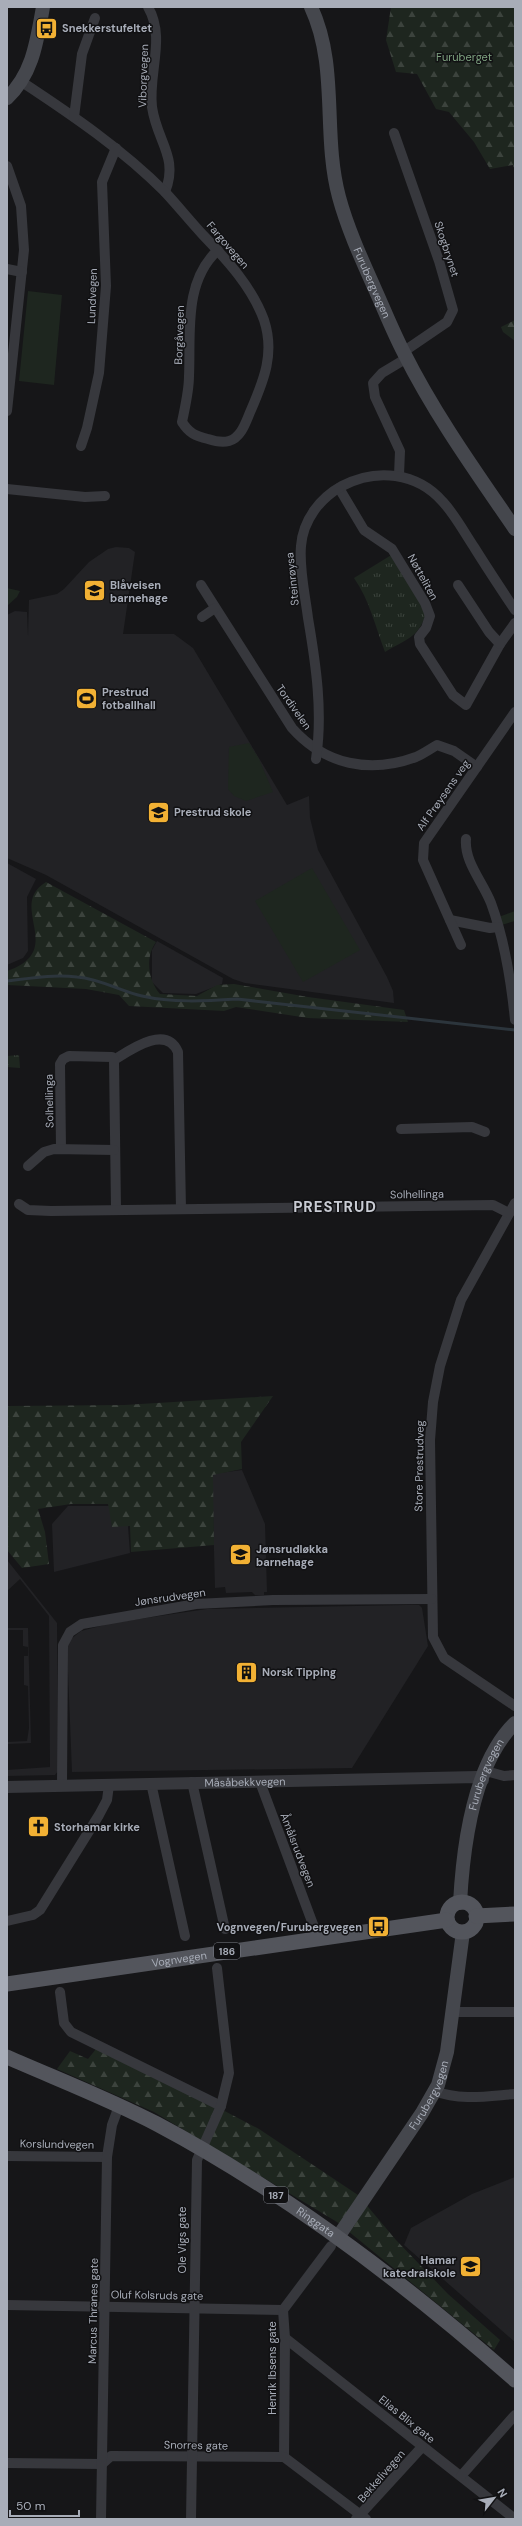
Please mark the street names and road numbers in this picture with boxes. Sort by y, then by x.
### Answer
street label: Viborgvegen [135,44,151,108]
street label: Fargovegen [204,219,252,271]
street label: Skogbrynet [431,219,463,279]
street label: Furubergvegen [350,245,394,320]
street label: Lundvegen [84,268,100,324]
street label: Borgåvegen [171,305,187,365]
street label: Nøtteliten [405,551,441,603]
street label: Steinrøysa [282,552,302,606]
street label: Tordivelen [273,682,315,732]
street label: Alf Prøysens veg [413,757,473,833]
street label: Solhellinga [42,1074,56,1128]
street label: Solhellinga [390,1187,444,1201]
street label: Store Prestrudveg [411,1420,427,1512]
street label: Jønsrudvegen [134,1585,206,1609]
street label: Furubergvegen [465,1736,507,1812]
street label: Måsåbekkvegen [204,1774,286,1790]
street label: Åmålsrudvegen [277,1811,319,1889]
road number: 186 [214,1943,240,1959]
street label: Vognvegen [151,1948,208,1970]
street label: Furubergvegen [406,2059,451,2133]
street label: Korslundvegen [20,2136,94,2152]
road number: 187 [264,2187,288,2203]
street label: Ringgata [294,2204,338,2240]
street label: Ole Vigs gate [175,2206,189,2274]
street label: Marcus Thranes gate [85,2258,101,2364]
street label: Oluf Kolsruds gate [111,2287,203,2303]
street label: Henrik Ibsens gate [265,2321,279,2415]
street label: Elias Blix gate [376,2392,438,2446]
street label: Snorres gate [164,2437,228,2453]
street label: Bekkelivegen [354,2447,408,2505]

